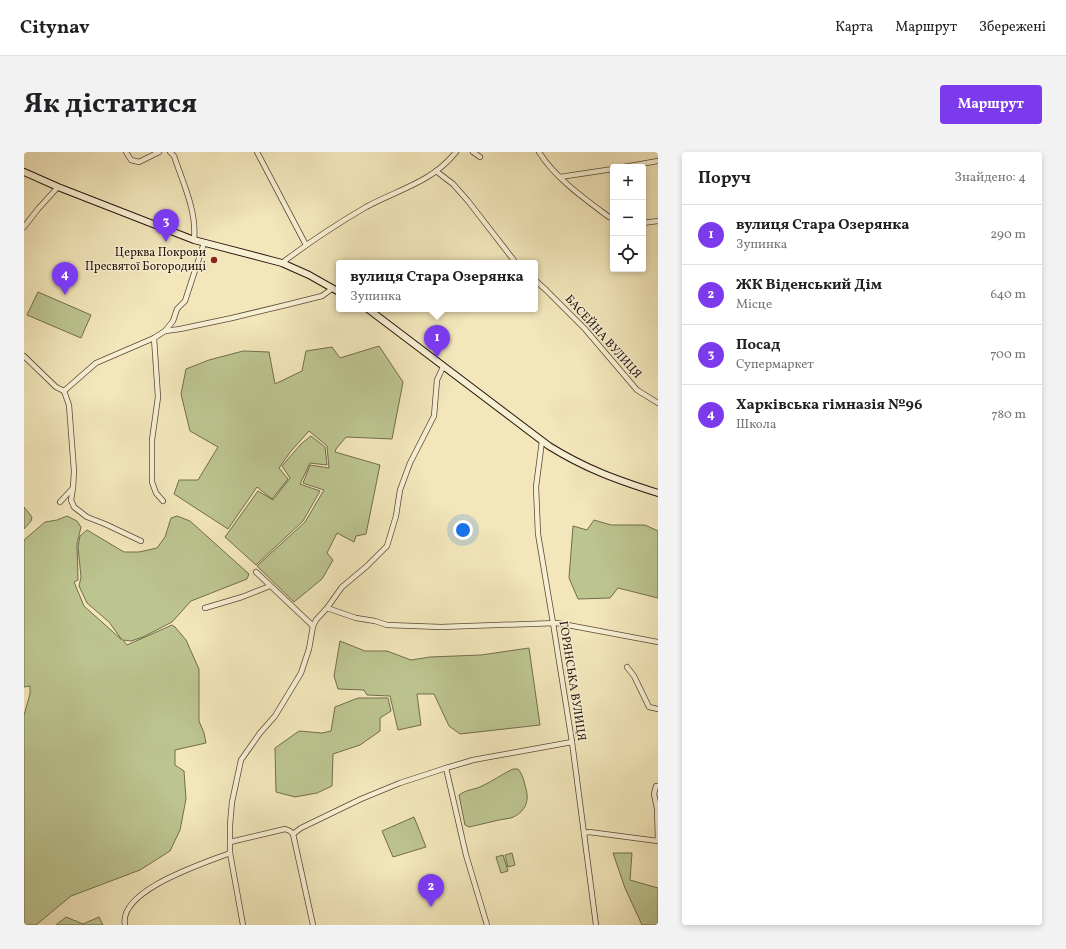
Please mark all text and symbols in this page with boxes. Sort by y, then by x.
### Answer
text: Citynav [20,15,90,41]
text: Карта [835,18,873,37]
text: Маршрут [895,18,957,37]
text: Збережені [979,18,1046,37]
text: Як дістатися [24,85,197,124]
button: Маршрут [940,85,1042,124]
map controls [610,164,646,272]
button: + [610,164,646,200]
text: Поруч [698,167,751,190]
text: Знайдено: 4 [954,169,1026,187]
button: − [610,200,646,236]
pin: 3 [153,209,179,242]
text: вулиця Стара Озерянка [736,215,909,236]
text: 1 [708,226,714,244]
text: 290 m [990,226,1026,244]
button: locate [610,236,646,272]
text: Зупинка [736,236,787,254]
place label: Церква Покрови Пресвятої Богородиці [85,245,206,275]
marker: Церква Покрови Пресвятої Богородиці [209,255,219,265]
popup [336,260,538,312]
pin: 4 [52,262,78,295]
text: вулиця Стара Озерянка [350,267,524,288]
text: ЖК Віденський Дім [736,275,882,296]
text: 2 [708,286,714,304]
text: 640 m [990,286,1026,304]
text: Зупинка [350,288,402,306]
street label: БАСЕЙНА ВУЛИЦЯ [561,291,646,382]
text: Місце [736,296,772,314]
pin: 1 [424,325,450,358]
text: Посад [736,335,781,356]
text: 3 [708,346,714,364]
text: 700 m [990,346,1026,364]
text: Супермаркет [736,356,814,374]
text: Харківська гімназія №96 [736,395,922,416]
text: 4 [707,406,715,424]
text: 780 m [992,406,1026,424]
text: Школа [736,416,776,434]
your location [453,520,473,540]
street label: ГОРЯНСЬКА ВУЛИЦЯ [555,620,589,742]
pin: 2 [418,874,444,907]

